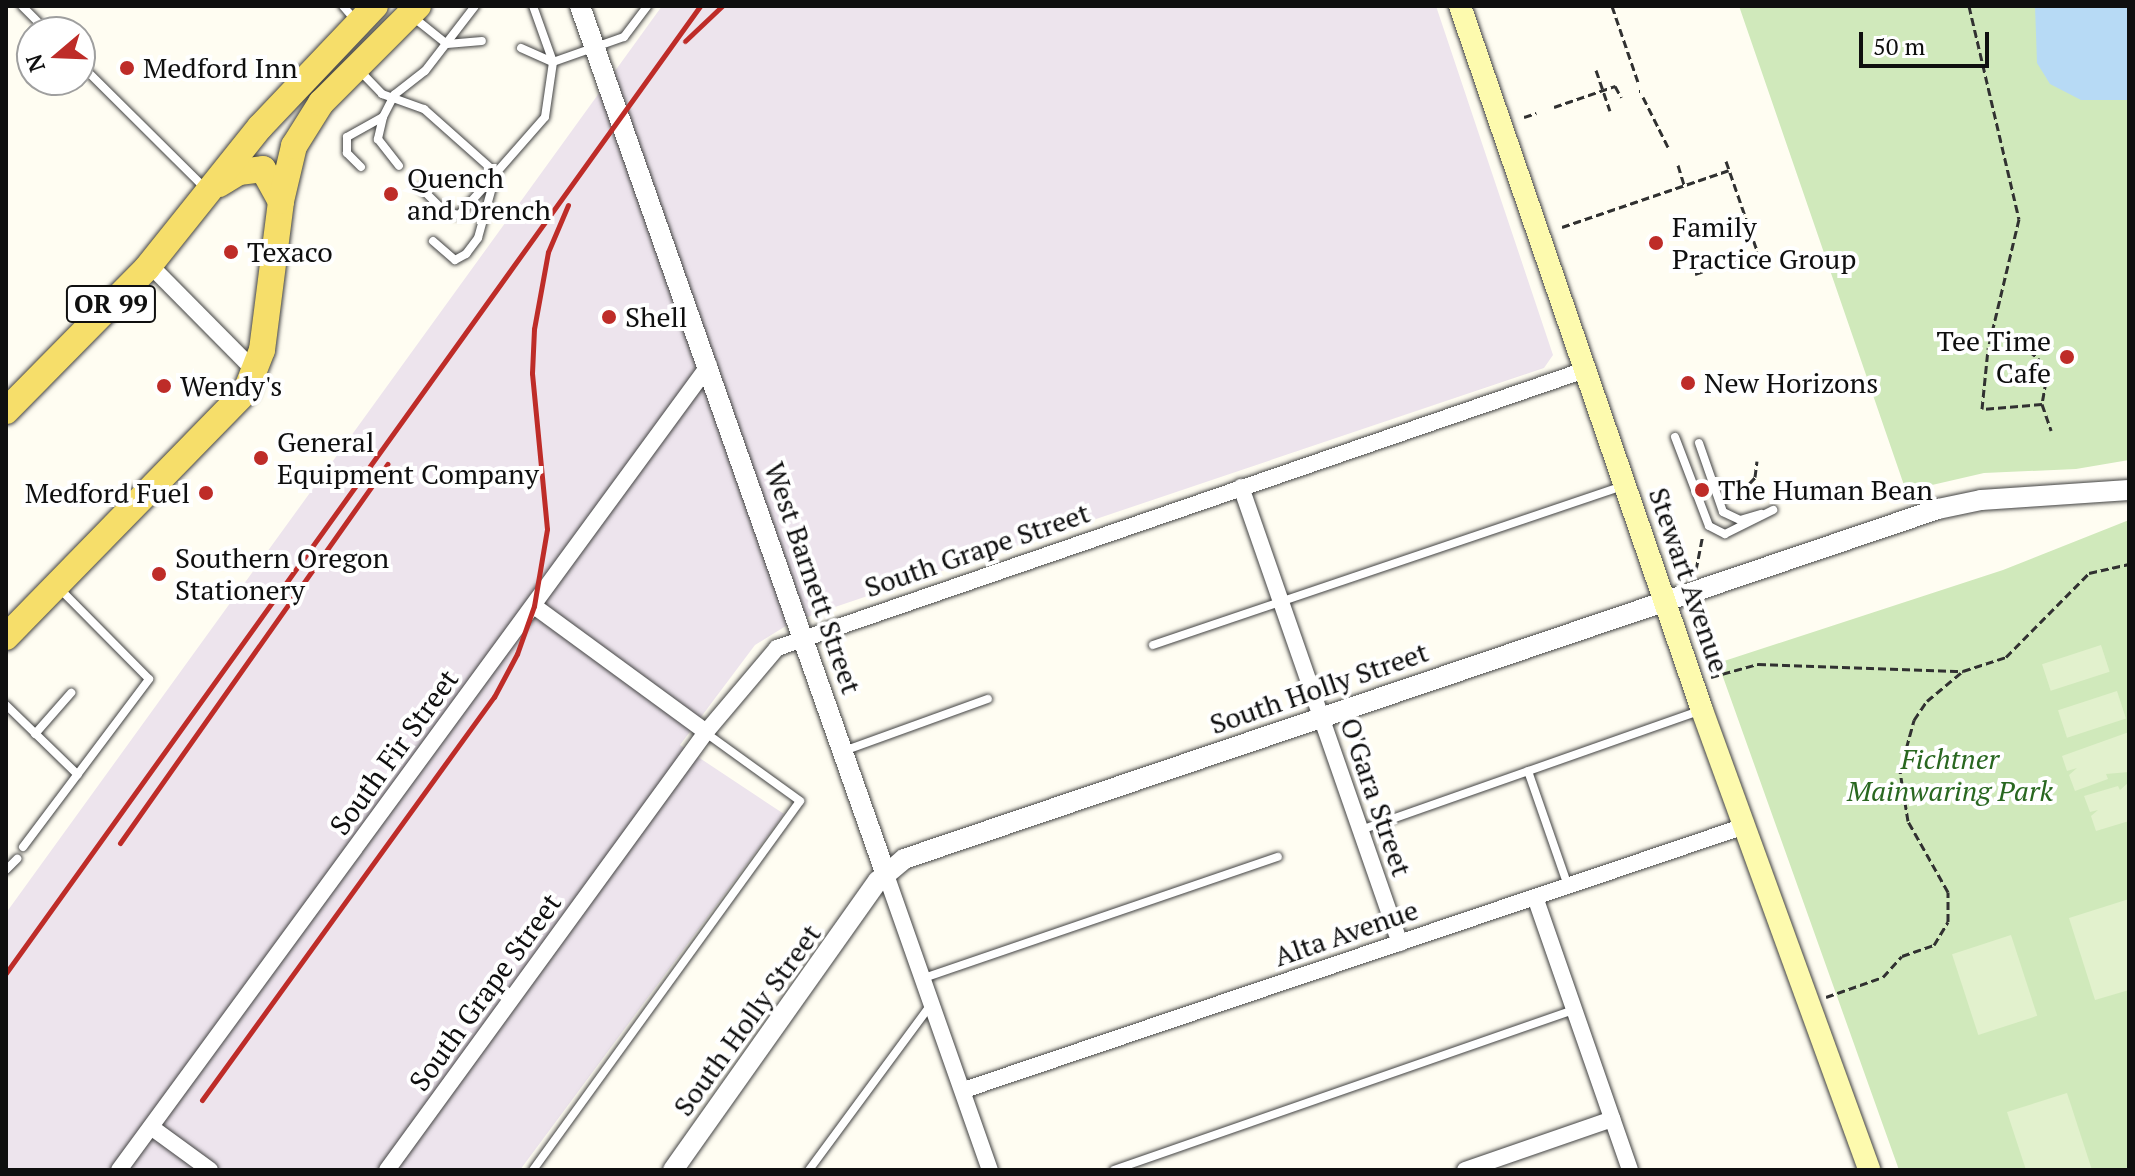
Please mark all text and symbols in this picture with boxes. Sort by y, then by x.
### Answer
north arrow [16,16,96,96]
scale bar [1863,16,1993,66]
text: 50 m [1873,30,1925,62]
text: N [18,51,51,76]
place label: Medford Inn [143,51,298,85]
marker: Medford Inn [118,59,136,77]
place label: Quench and Drench [407,161,551,227]
marker: Quench and Drench [382,185,400,203]
place label: Family Practice Group [1672,210,1856,276]
marker: Family Practice Group [1647,234,1665,252]
place label: Texaco [247,235,333,269]
marker: Texaco [222,243,240,261]
road number: OR 99 [65,282,157,326]
place label: Shell [625,300,687,334]
marker: Shell [600,308,618,326]
place label: Tee Time Cafe [1936,324,2051,390]
marker: Tee Time Cafe [2058,348,2076,366]
place label: New Horizons [1704,366,1878,400]
place label: Wendy's [180,369,282,403]
marker: New Horizons [1679,374,1697,392]
marker: Wendy's [155,377,173,395]
place label: General Equipment Company [277,425,539,491]
marker: General Equipment Company [252,449,270,467]
street label: West Barnett Street [758,458,868,698]
place label: The Human Bean [1718,473,1933,507]
place label: Medford Fuel [25,476,190,510]
marker: The Human Bean [1693,481,1711,499]
street label: Stewart Avenue [1642,483,1736,677]
marker: Medford Fuel [197,484,215,502]
street label: South Grape Street [860,496,1094,604]
place label: Southern Oregon Stationery [175,541,389,607]
marker: Southern Oregon Stationery [150,565,168,583]
street label: South Holly Street [1205,635,1433,741]
street label: South Fir Street [323,663,465,841]
street label: O'Gara Street [1333,713,1419,881]
park label: Fichtner Mainwaring Park [1847,742,2053,808]
street label: South Grape Street [402,887,568,1097]
street label: Alta Avenue [1269,893,1423,973]
street label: South Holly Street [666,918,828,1122]

